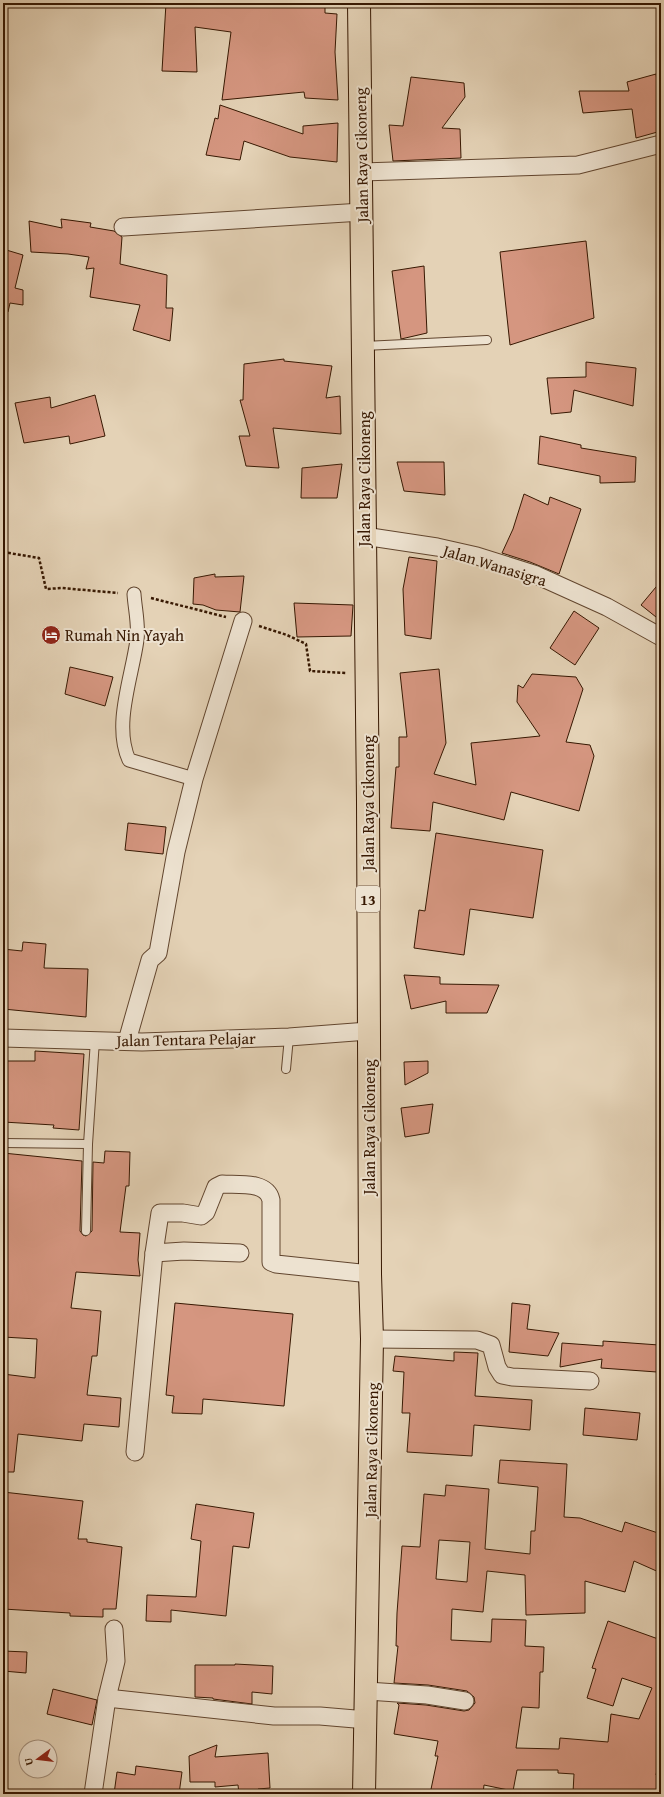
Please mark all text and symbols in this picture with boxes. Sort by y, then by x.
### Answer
street label: Jalan Raya Cikoneng [348,87,374,225]
street label: Jalan Raya Cikoneng [352,411,376,549]
street label: Jalan Wanasigra [438,537,550,592]
place label: Rumah Nin Yayah [65,623,184,647]
hotel icon: Rumah Nin Yayah [40,624,62,646]
street label: Jalan Raya Cikoneng [356,735,380,873]
road number: 13 [356,886,380,912]
street label: Jalan Tentara Pelajar [114,1026,256,1052]
street label: Jalan Raya Cikoneng [357,1059,381,1197]
street label: Jalan Raya Cikoneng [358,1382,384,1520]
north arrow [18,1739,58,1779]
text: U [20,1755,37,1767]

